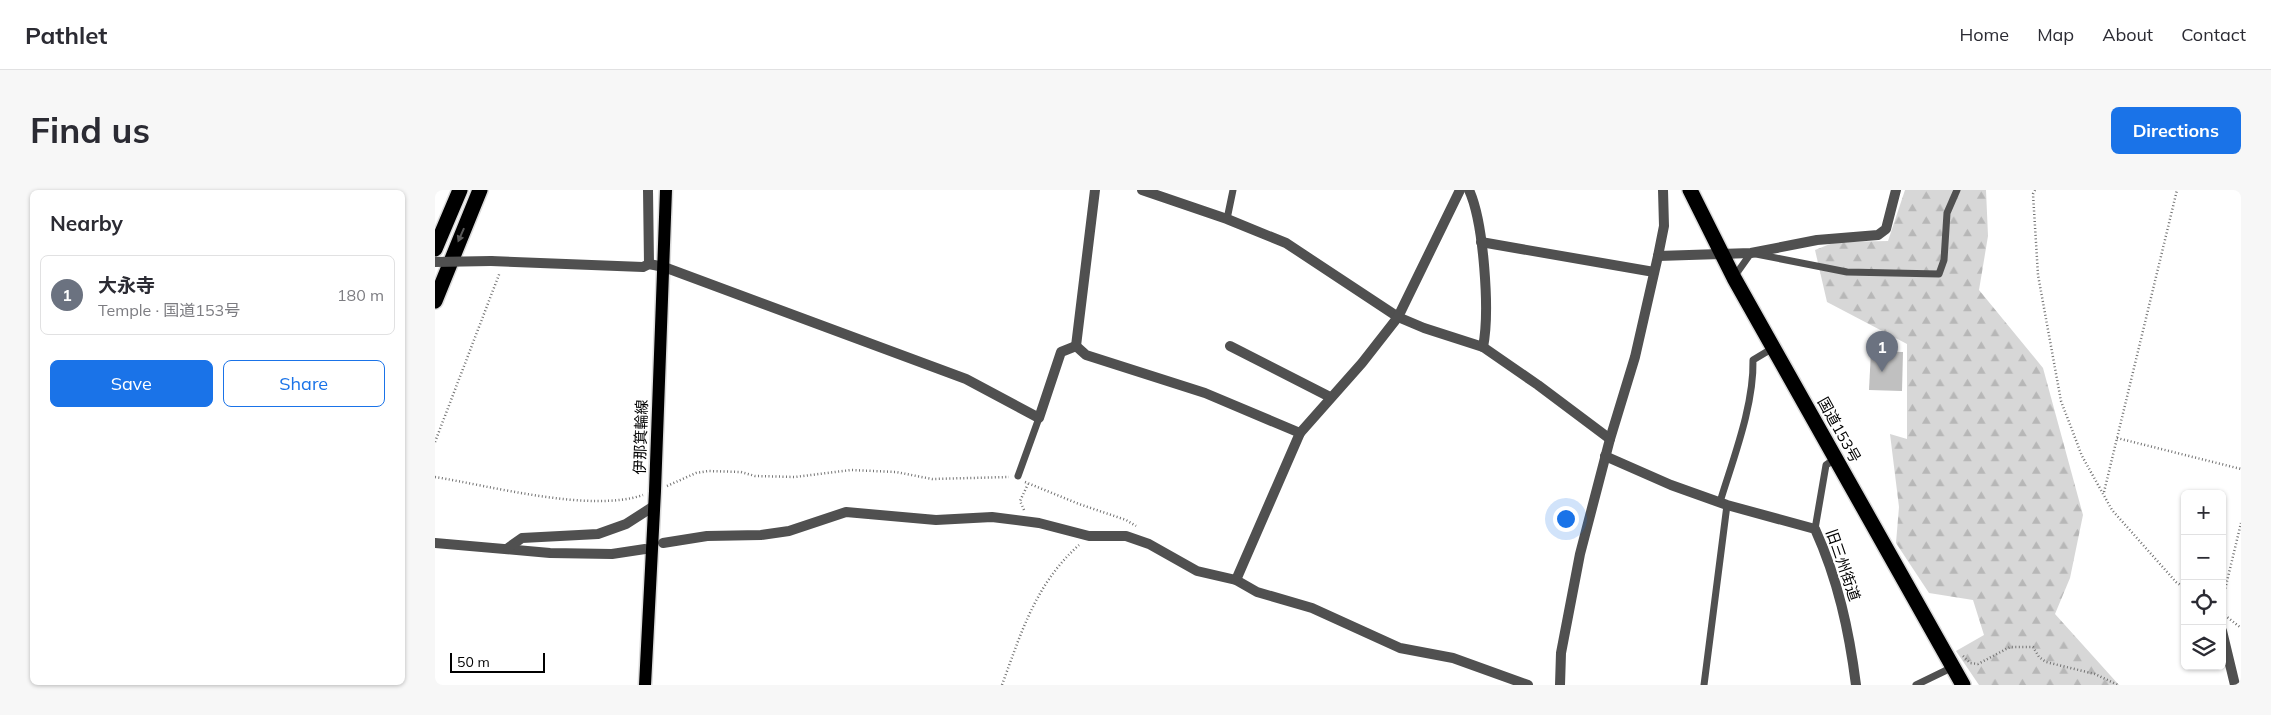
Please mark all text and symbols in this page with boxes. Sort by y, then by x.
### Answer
text: Pathlet [25,20,107,50]
text: Home [1959,23,2009,46]
text: Map [2037,23,2074,46]
text: About [2102,23,2153,46]
text: Contact [2181,23,2246,46]
button: Directions [2111,107,2241,154]
text: Find us [30,108,150,152]
text: Nearby [50,210,123,236]
one-way arrow [457,228,465,242]
text: 大永寺 [98,273,155,297]
text: 1 [62,285,72,305]
text: 180 m [337,285,384,305]
text: Temple · 国道153号 [98,300,240,320]
pin: 1 [1866,331,1898,372]
button: Save [50,360,213,407]
button: Share [223,360,385,407]
street label: 国道153号 [1814,394,1865,466]
street label: 伊那箕輪線 [630,399,651,475]
map controls [2181,490,2226,670]
button: + [2181,490,2226,535]
your location [1553,506,1579,532]
street label: 旧三州街道 [1822,526,1865,603]
button: − [2181,535,2226,580]
button: locate [2181,580,2226,625]
button: layers [2181,625,2226,670]
scale bar [450,650,545,673]
text: 50 m [457,653,490,671]

